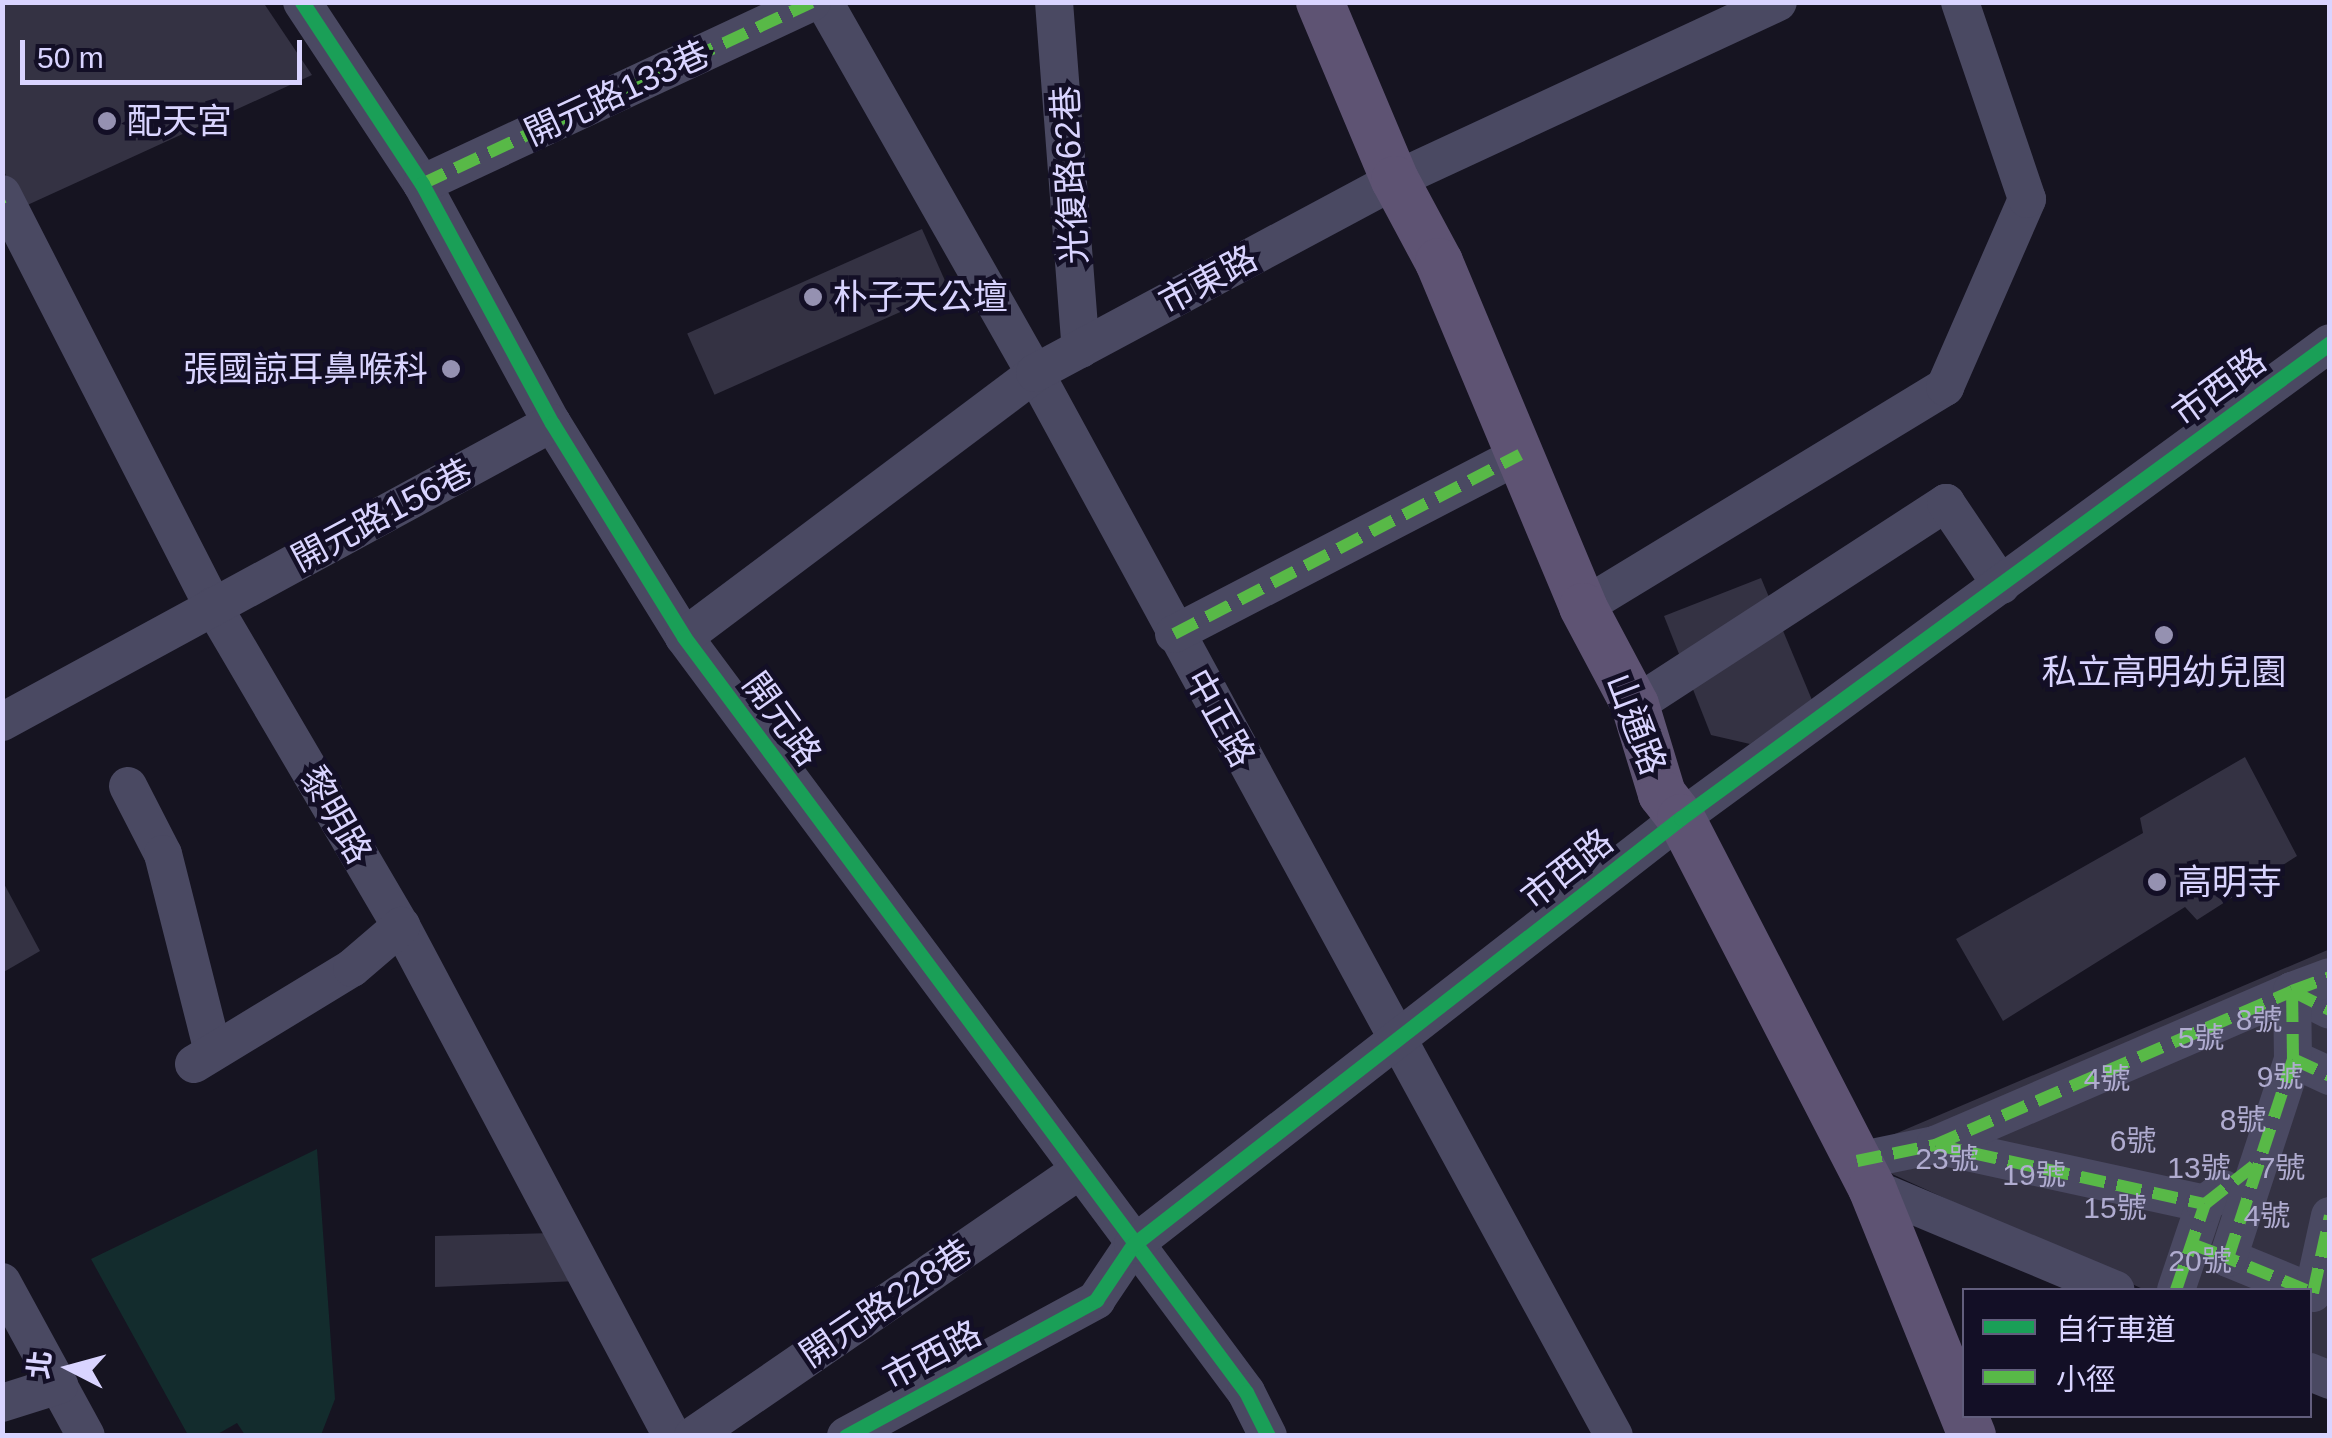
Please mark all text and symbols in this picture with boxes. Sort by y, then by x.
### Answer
scale bar [25,20,308,82]
street label: 開元路133巷 [518,32,716,154]
text: 50 m [37,41,104,74]
street label: 光復路62巷 [1044,85,1096,265]
place label: 配天宮 [127,100,232,142]
marker: 配天宮 [96,110,118,132]
street label: 市東路 [1152,237,1264,323]
place label: 朴子天公壇 [833,276,1008,318]
marker: 朴子天公壇 [802,286,824,308]
street label: 市西路 [2164,339,2274,435]
place label: 張國諒耳鼻喉科 [183,348,428,390]
marker: 張國諒耳鼻喉科 [438,356,464,382]
street label: 開元路156巷 [285,450,479,580]
marker: 私立高明幼兒園 [2153,624,2175,646]
place label: 私立高明幼兒園 [2042,651,2286,693]
street label: 中正路 [1176,662,1264,774]
street label: 開元路 [734,664,830,774]
street label: 山通路 [1598,667,1674,781]
street label: 黎明路 [292,759,380,871]
street label: 市西路 [1513,820,1621,918]
place label: 高明寺 [2177,861,2282,903]
marker: 高明寺 [2146,871,2168,893]
house number: 8號 [2236,1002,2282,1038]
house number: 5號 [2178,1020,2224,1056]
house number: 9號 [2257,1059,2303,1095]
house number: 4號 [2084,1061,2130,1097]
house number: 8號 [2220,1102,2266,1138]
house number: 6號 [2110,1123,2156,1159]
house number: 23號 [1915,1141,1979,1177]
house number: 13號 [2167,1150,2231,1186]
house number: 7號 [2259,1150,2305,1186]
house number: 19號 [2002,1157,2066,1193]
house number: 15號 [2083,1190,2147,1226]
house number: 4號 [2244,1198,2290,1234]
street label: 開元路228巷 [792,1230,980,1376]
house number: 20號 [2168,1243,2232,1279]
legend [1962,1288,2312,1418]
street label: 市西路 [876,1312,988,1398]
text: 自行車道 [2056,1313,2176,1346]
north arrow [20,1318,120,1418]
text: 北 [23,1349,57,1380]
text: 小徑 [2056,1363,2116,1396]

